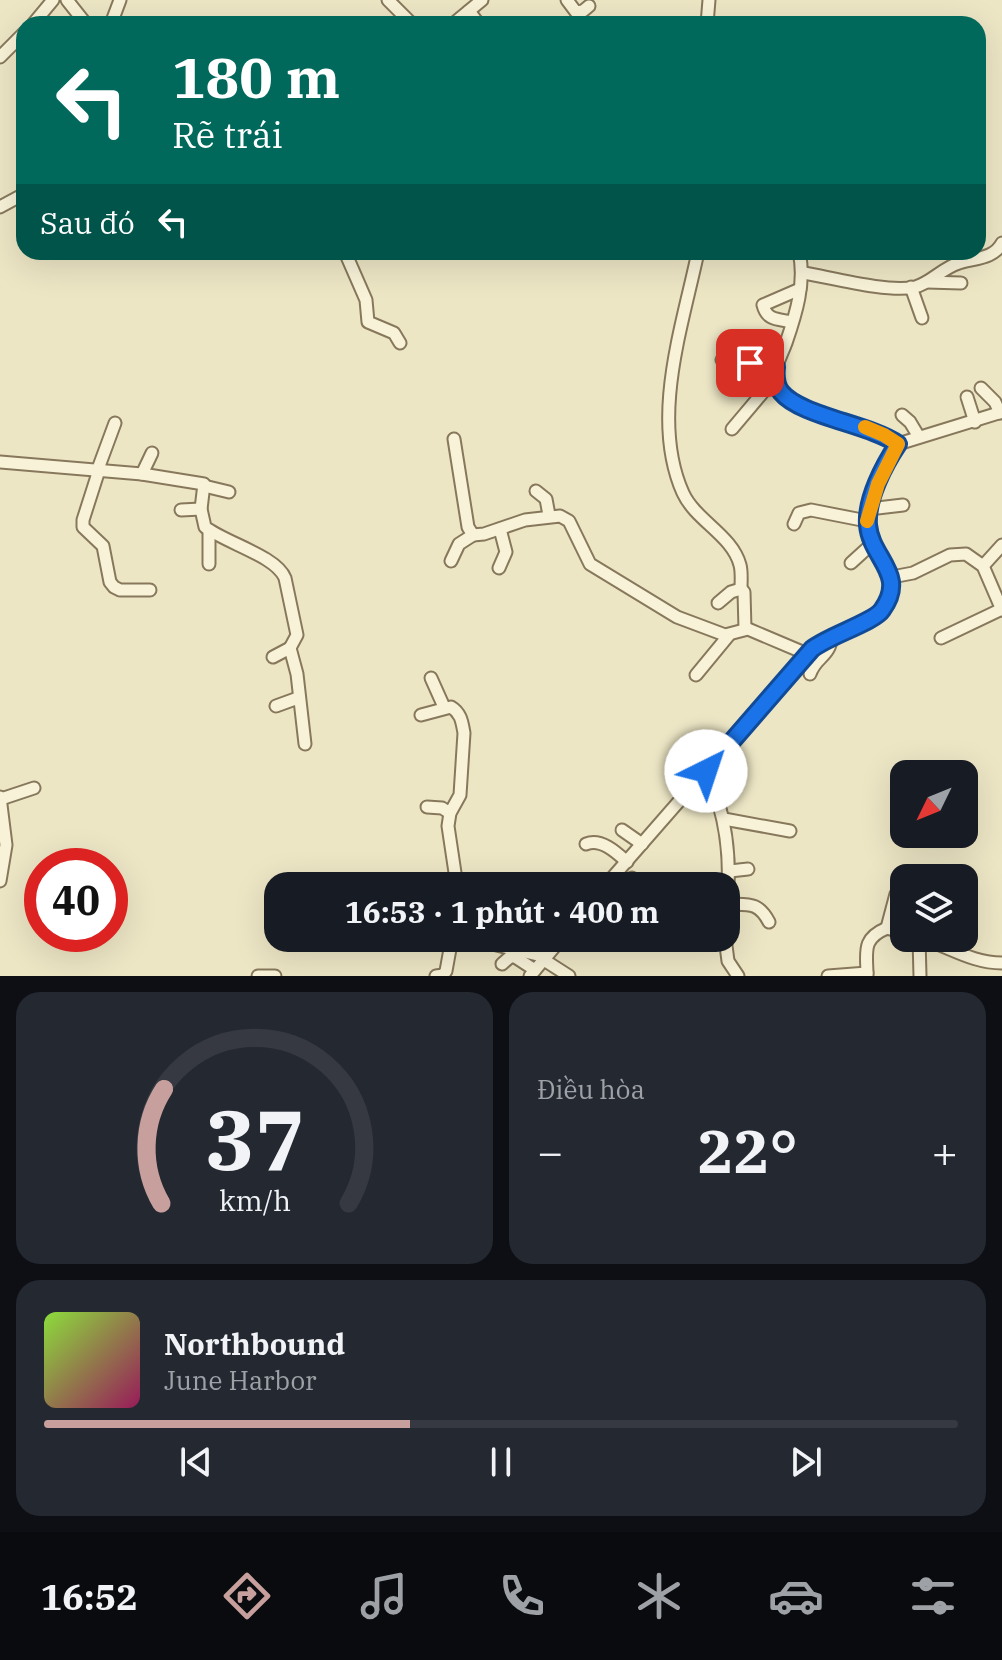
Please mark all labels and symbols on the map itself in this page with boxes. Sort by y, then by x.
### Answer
pin [716,329,784,397]
position arrow [664,729,748,813]
north arrow [890,760,978,848]
speed limit sign: 40 [24,848,128,952]

